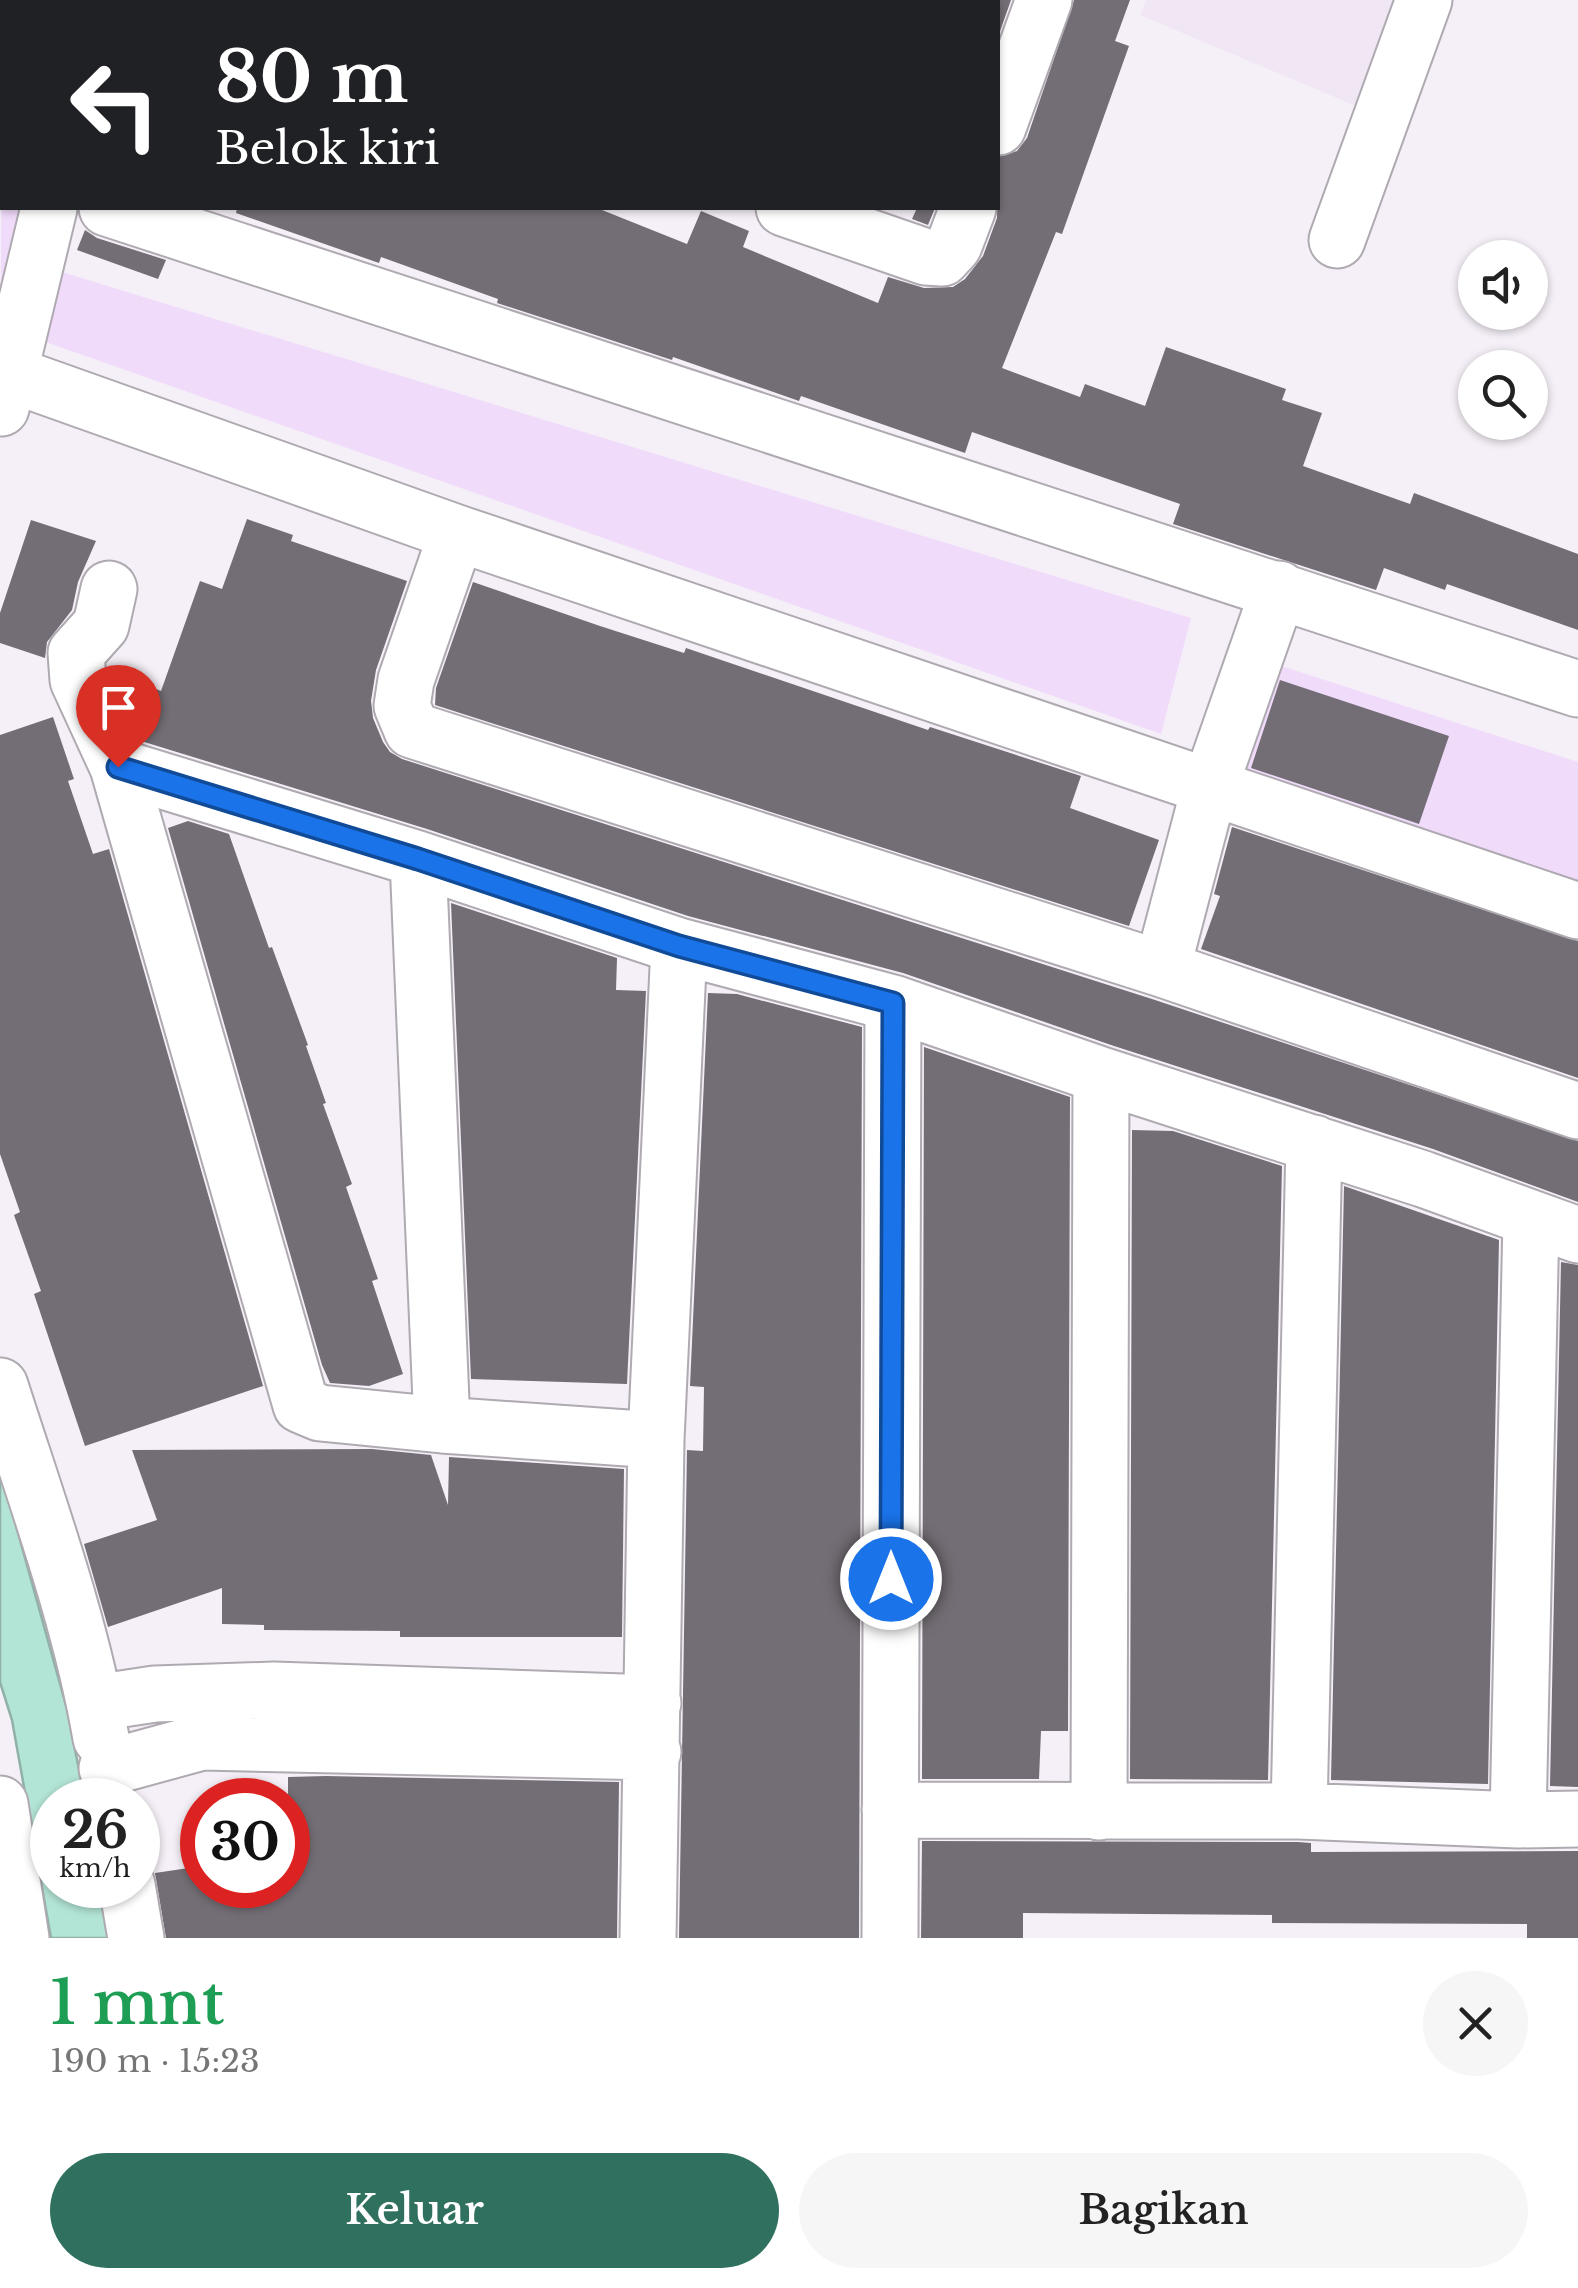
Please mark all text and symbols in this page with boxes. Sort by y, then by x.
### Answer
text: 80 m [215,34,408,121]
icon: left [50,40,180,170]
text: Belok kiri [215,120,439,176]
map controls [1458,240,1548,440]
button: sound [1458,240,1548,330]
button: search [1458,350,1548,440]
pin [76,665,161,768]
icon: arrive [91,680,146,735]
position arrow [839,1527,943,1631]
speed limit sign: 30 [180,1778,310,1908]
text: 26 [62,1799,128,1862]
text: km/h [60,1853,130,1884]
text: 1 mnt [50,1966,224,2040]
button: close [1423,1971,1528,2076]
text: 190 m · 15:23 [50,2041,260,2081]
button: Keluar [50,2153,779,2268]
button: Bagikan [799,2153,1528,2268]

